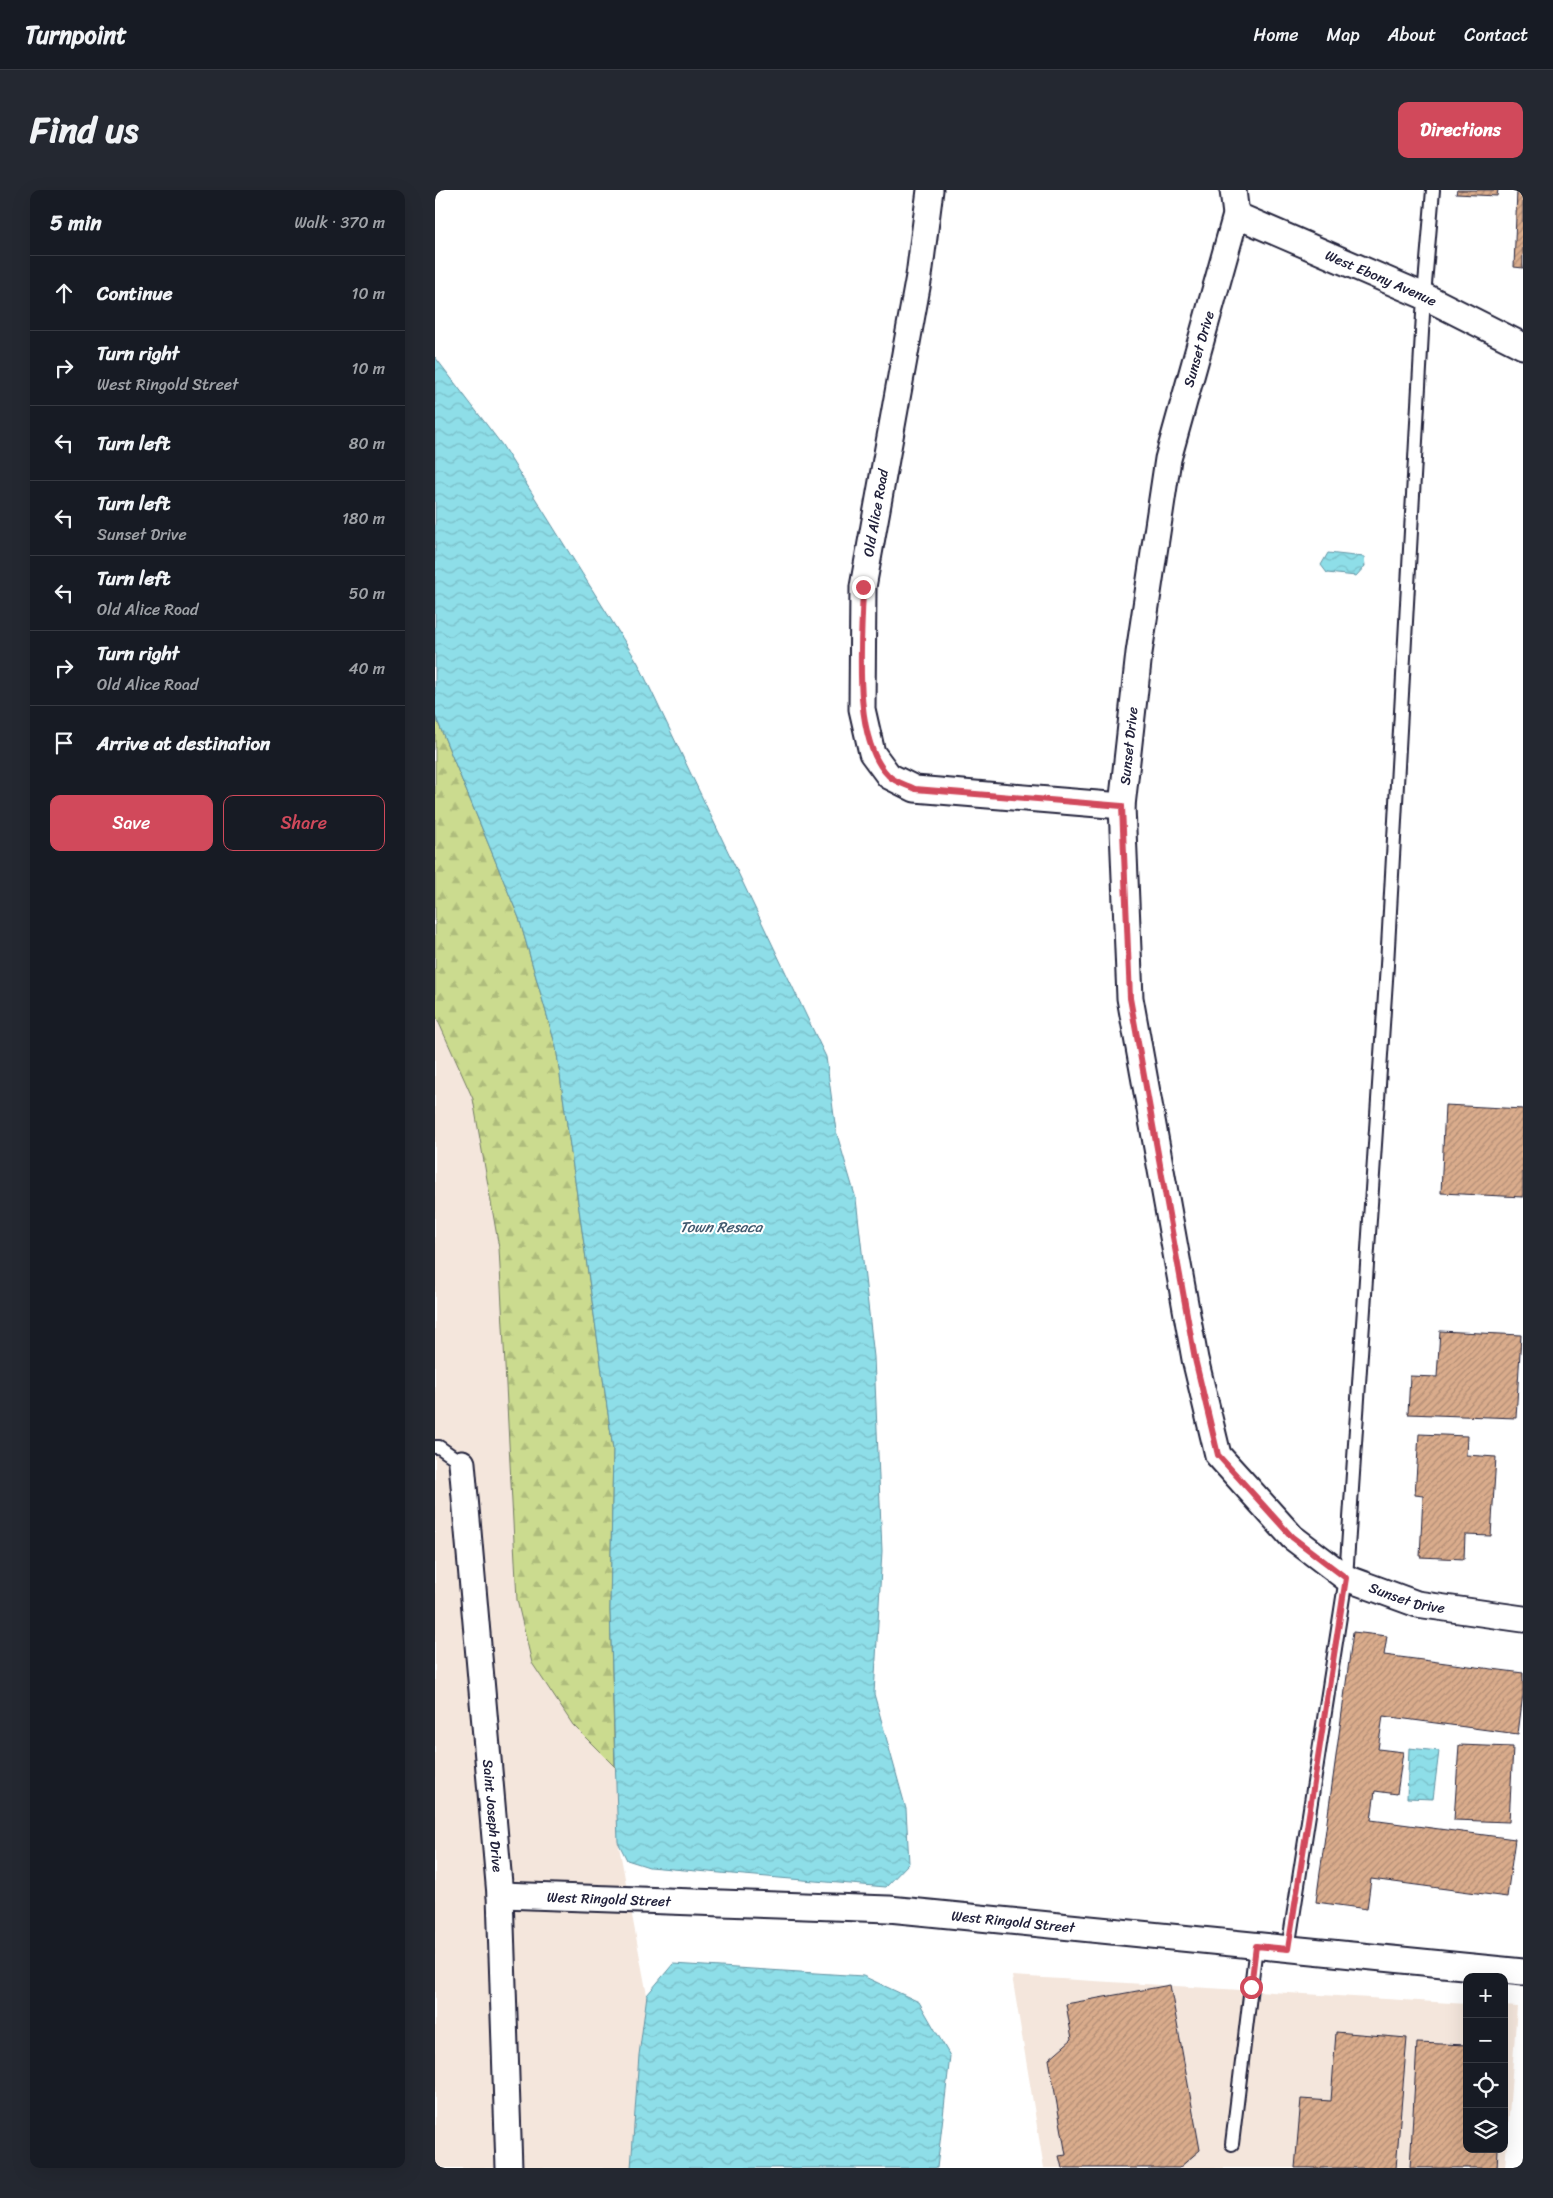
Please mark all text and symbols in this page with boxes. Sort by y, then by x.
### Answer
text: Turnpoint [25,14,127,56]
text: Home [1254,19,1299,51]
text: Map [1327,19,1360,51]
text: About [1388,19,1436,51]
text: Contact [1464,19,1528,51]
text: Find us [30,99,138,161]
button: Directions [1398,102,1523,158]
text: 5 min [50,204,102,242]
text: Walk · 370 m [294,208,385,237]
street label: West Ebony Avenue [1321,242,1441,313]
text: Continue [97,277,173,310]
icon: ahead [50,279,78,307]
text: 10 m [352,279,385,308]
street label: Sunset Drive [1176,308,1222,390]
text: Turn right [97,337,179,370]
icon: right [50,354,78,382]
text: 10 m [352,354,385,383]
text: West Ringold Street [97,370,239,399]
text: Turn left [97,427,170,460]
icon: left [50,429,78,457]
text: 80 m [349,429,385,458]
street label: Old Alice Road [856,466,896,559]
text: Turn left [97,487,170,520]
icon: left [50,504,78,532]
text: 180 m [342,504,385,533]
text: Sunset Drive [97,520,187,549]
text: Turn left [97,562,170,595]
route end [852,576,875,599]
icon: left [50,579,78,607]
text: 50 m [349,579,385,608]
text: Old Alice Road [97,595,198,624]
text: Turn right [97,637,179,670]
icon: right [50,654,78,682]
text: 40 m [348,654,385,683]
text: Old Alice Road [97,670,198,699]
street label: Sunset Drive [1112,706,1146,786]
text: Arrive at destination [97,727,270,760]
icon: arrive [50,729,78,757]
button: Save [50,795,213,851]
button: Share [223,795,385,851]
water label: Town Resaca [680,1214,764,1240]
street label: Sunset Drive [1365,1575,1447,1620]
street label: Saint Joseph Drive [476,1758,510,1873]
street label: West Ringold Street [547,1884,673,1914]
street label: West Ringold Street [950,1903,1077,1940]
map controls [1463,1973,1508,2153]
button: + [1463,1973,1508,2018]
route start [1240,1976,1263,1999]
button: − [1463,2018,1508,2063]
button: locate [1463,2063,1508,2108]
button: layers [1463,2108,1508,2153]

